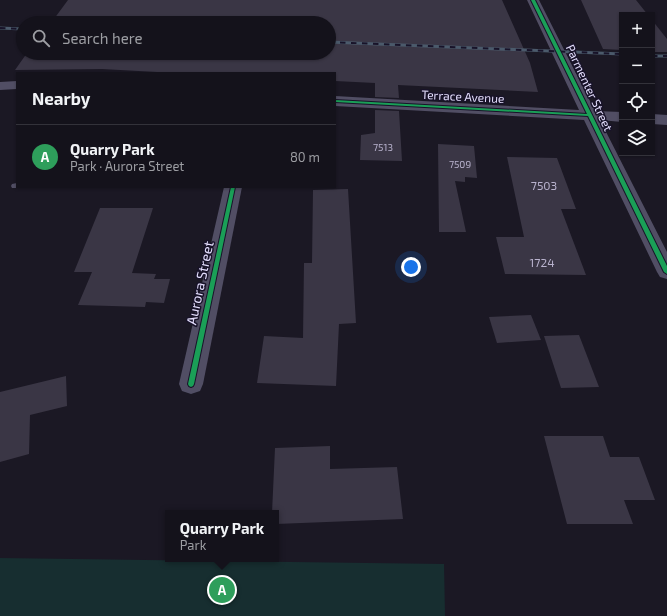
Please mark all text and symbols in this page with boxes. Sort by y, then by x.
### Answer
map controls [619,12,655,156]
button: + [619,12,655,48]
search box [16,16,336,60]
icon: search [30,27,52,49]
text: Search here [62,29,143,47]
street label: Parmenter Street [564,42,616,133]
button: − [619,48,655,84]
button: locate [619,84,655,120]
street label: Terrace Avenue [421,87,505,105]
text: Nearby [32,88,90,108]
button: layers [619,120,655,156]
text: Quarry Park [70,140,155,158]
house number: 7513 [373,141,393,153]
text: A [41,149,49,165]
text: 80 m [290,149,320,165]
text: Park · Aurora Street [70,158,184,174]
house number: 7509 [449,158,471,170]
house number: 7503 [531,178,557,192]
street label: Aurora Street [182,239,217,326]
house number: 1724 [529,255,555,269]
your location [401,257,421,277]
popup [165,510,279,562]
text: Quarry Park [180,519,264,537]
text: Park [180,537,206,553]
pin: A [209,575,235,605]

